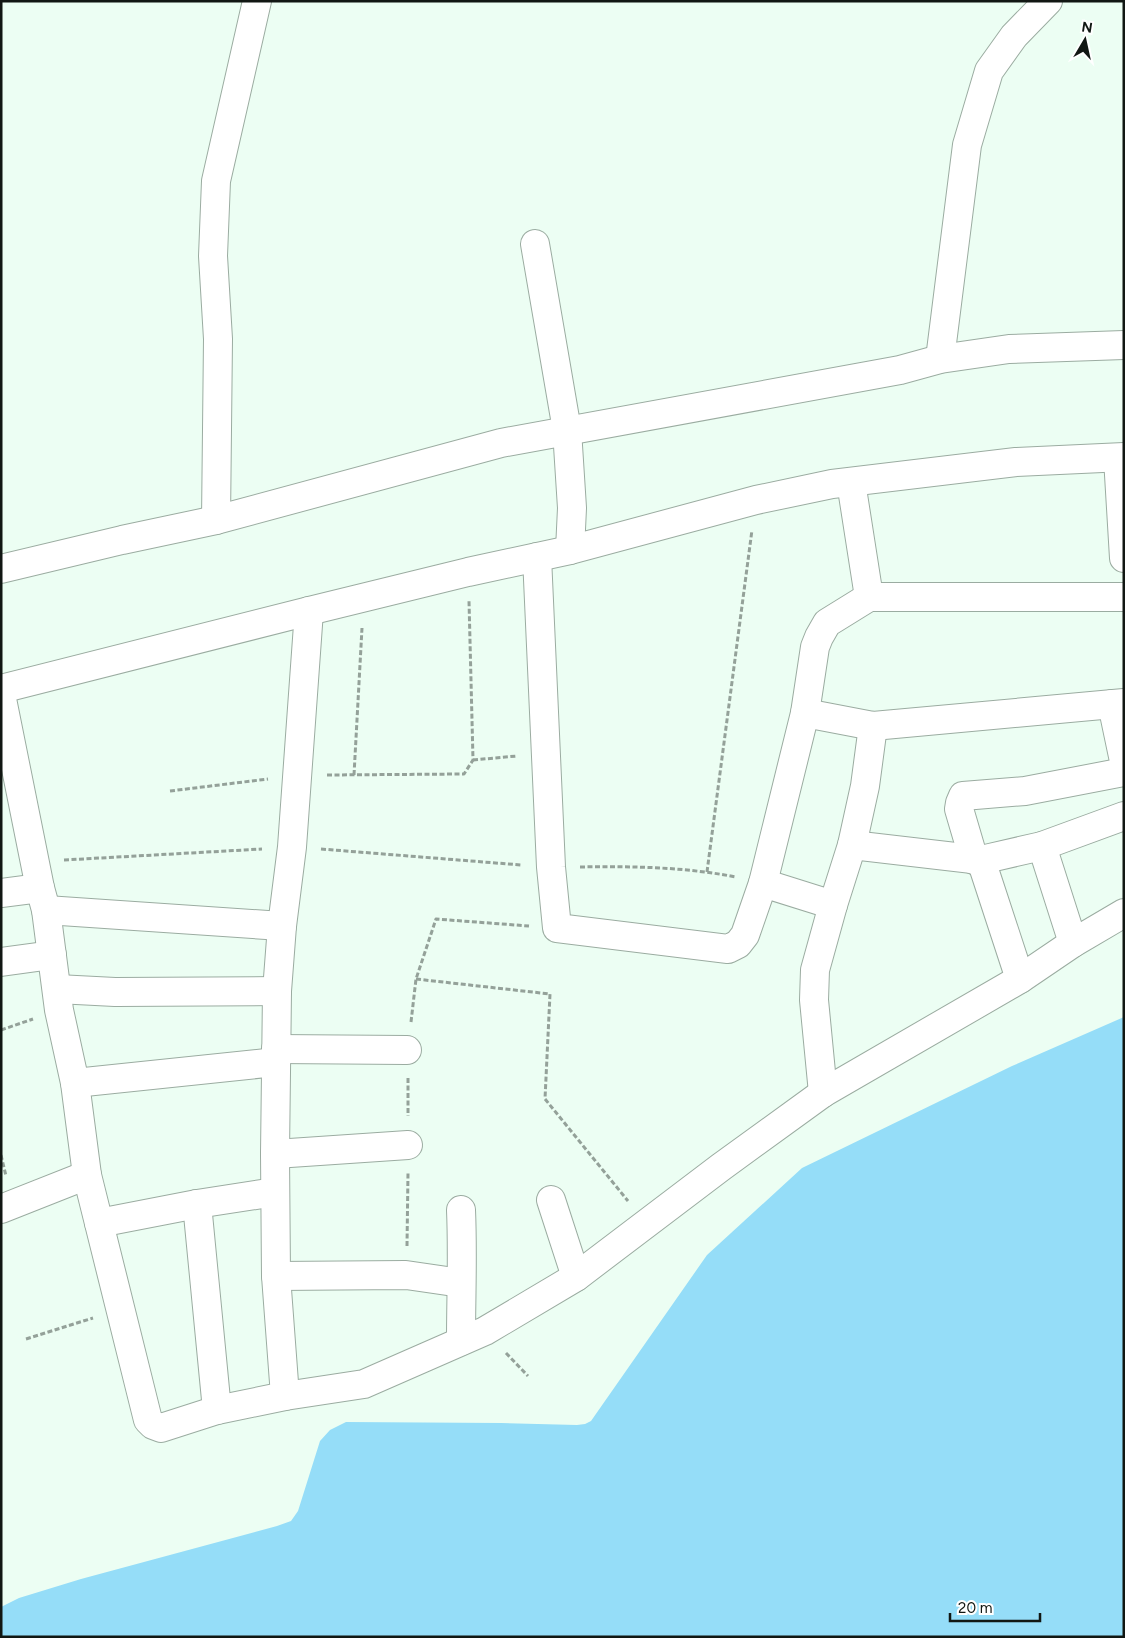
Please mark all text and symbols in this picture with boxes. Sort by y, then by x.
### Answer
north arrow [1060,15,1110,65]
text: N [1080,18,1094,37]
scale bar [950,1590,1040,1622]
text: 20 m [958,1599,992,1617]

